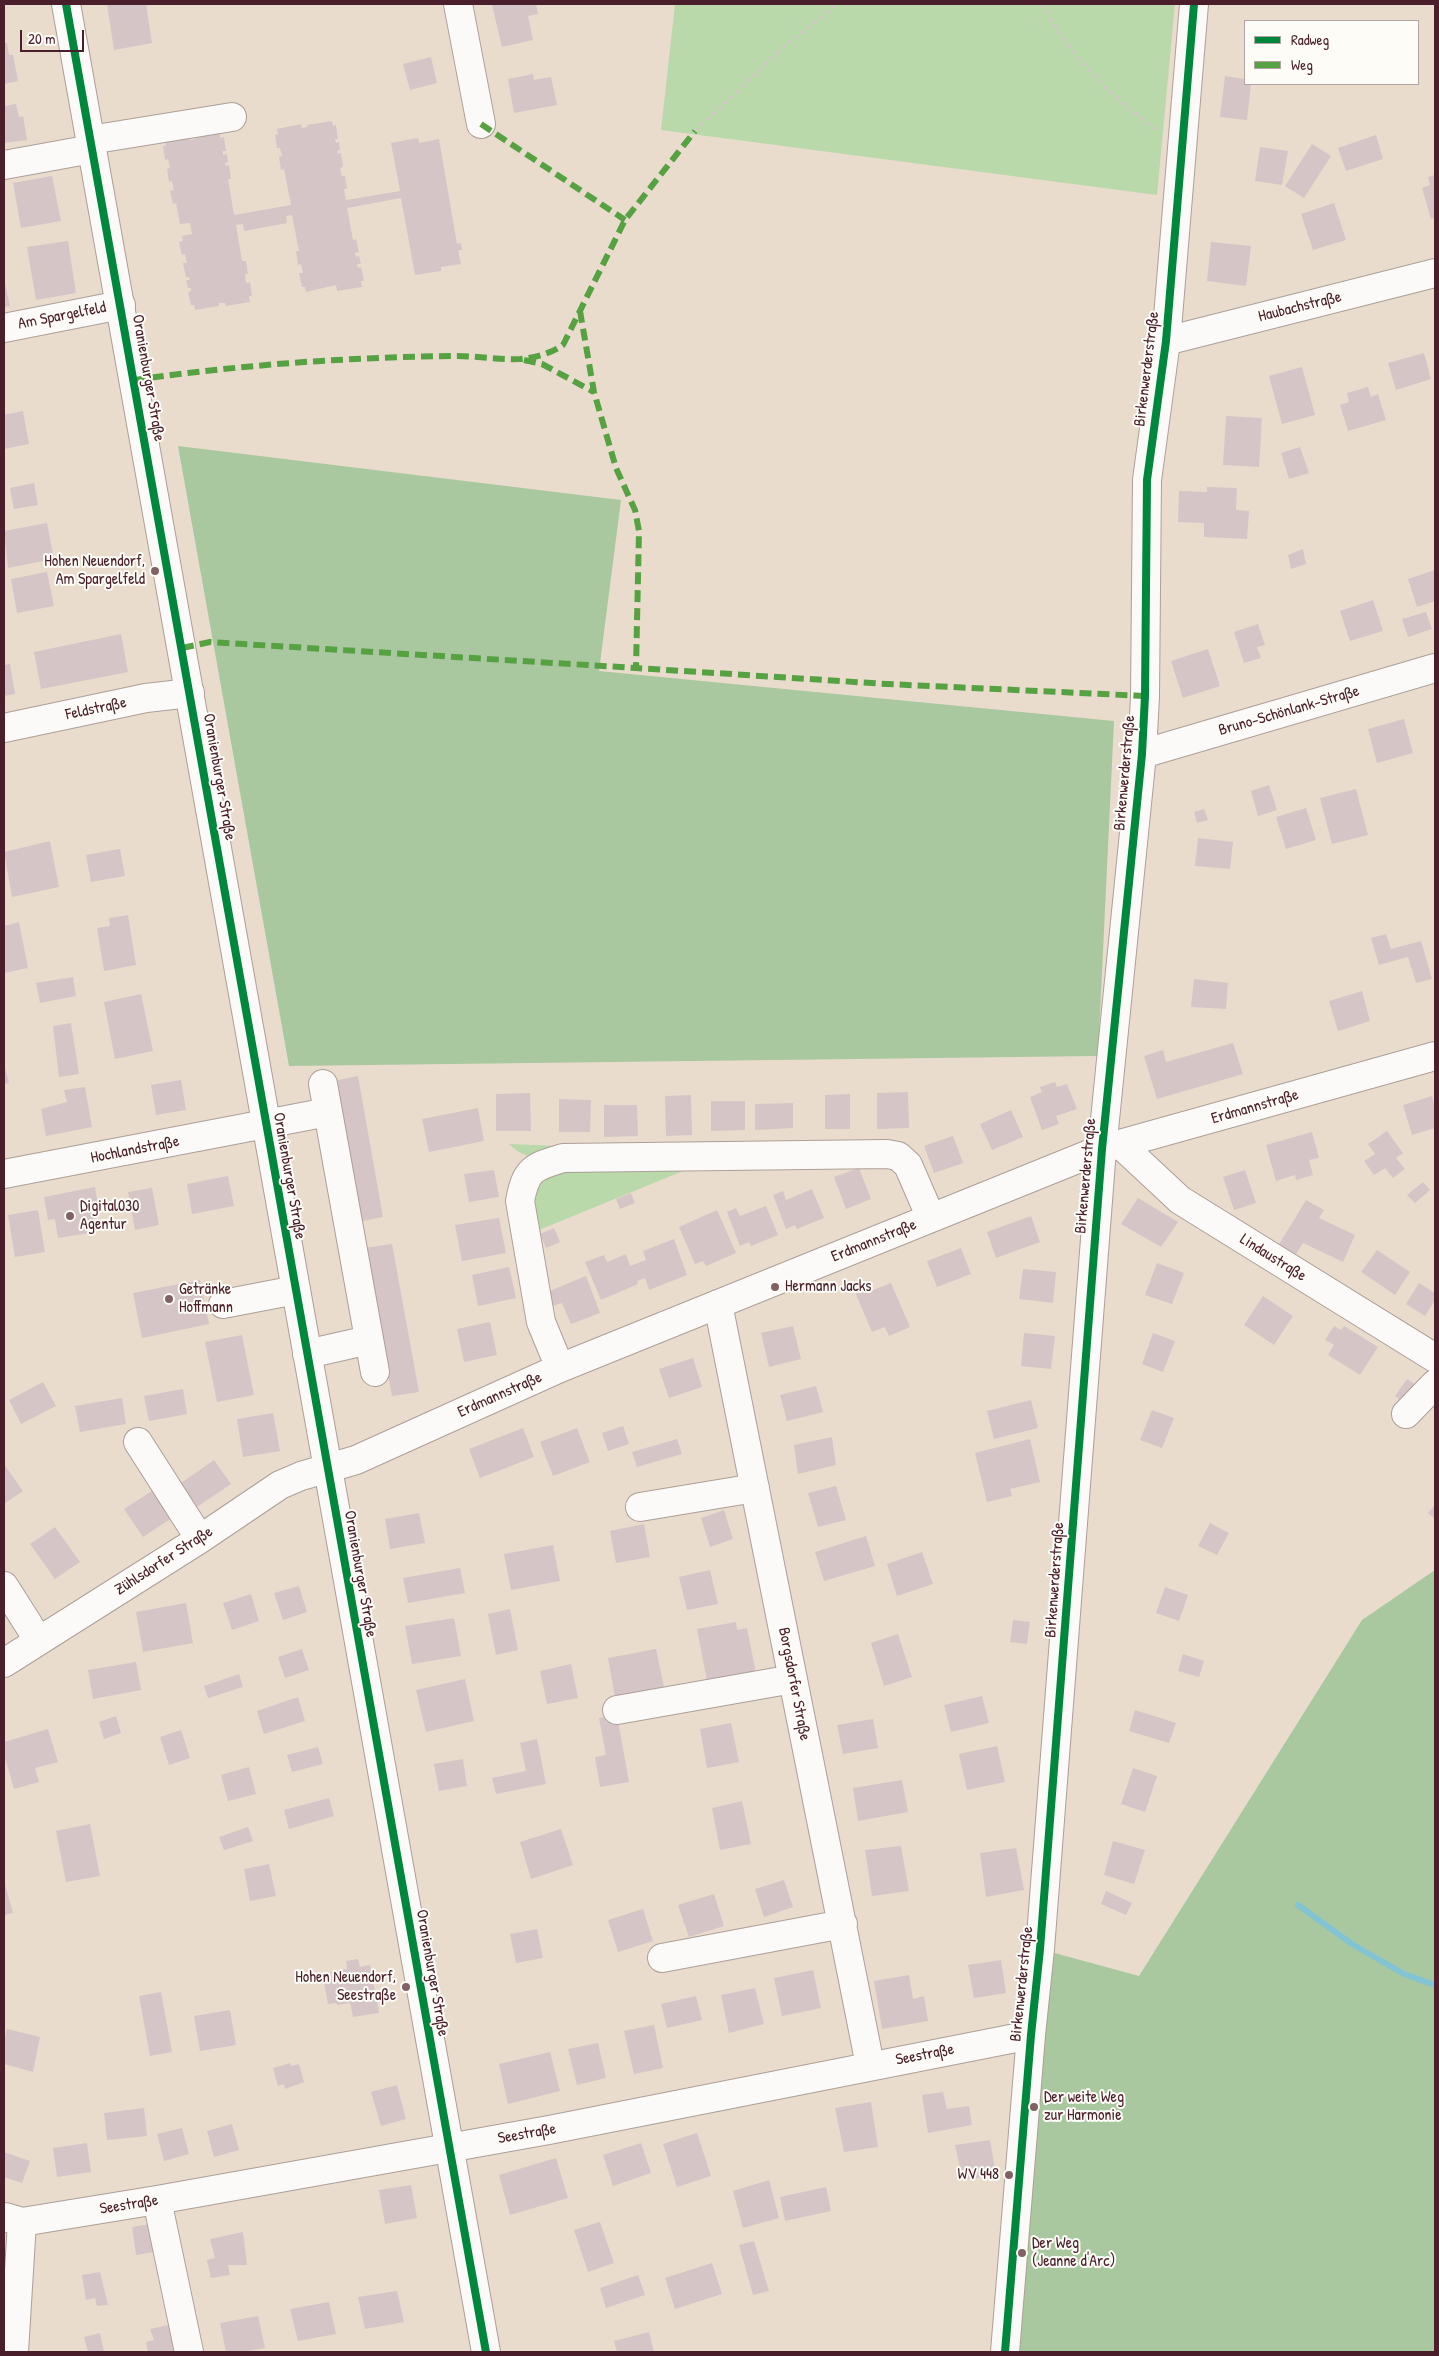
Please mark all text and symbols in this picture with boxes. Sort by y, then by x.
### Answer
scale bar [22,20,86,52]
legend [1244,20,1419,85]
text: 20 m [28,28,55,49]
text: Radweg [1291,29,1329,50]
text: Weg [1291,54,1313,75]
street label: Haubachstraße [1256,287,1344,327]
street label: Am Spargelfeld [16,298,108,334]
street label: Birkenwerderstraße [1130,310,1164,428]
street label: Oranienburger Straße [127,313,169,443]
place label: Hohen Neuendorf, Am Spargelfeld [44,552,145,590]
marker: Hohen Neuendorf, Am Spargelfeld [149,565,161,577]
street label: Bruno-Schönlank-Straße [1216,682,1362,740]
street label: Feldstraße [64,693,128,725]
street label: Oranienburger Straße [198,712,240,842]
street label: Birkenwerderstraße [1110,715,1140,831]
street label: Erdmannstraße [1209,1085,1301,1129]
street label: Oranienburger Straße [268,1111,310,1241]
street label: Birkenwerderstraße [1071,1118,1101,1234]
street label: Hochlandstraße [89,1132,181,1168]
place label: Digital030 Agentur [80,1197,139,1235]
marker: Digital030 Agentur [64,1210,76,1222]
street label: Erdmannstraße [829,1215,919,1267]
street label: Lindaustraße [1236,1230,1310,1286]
place label: Hermann Jacks [785,1277,872,1297]
place label: Getränke Hoffmann [179,1280,233,1318]
marker: Hermann Jacks [769,1281,781,1293]
marker: Getränke Hoffmann [163,1293,175,1305]
street label: Erdmannstraße [455,1368,545,1422]
street label: Oranienburger Straße [339,1509,381,1639]
street label: Zühlsdorfer Straße [112,1522,216,1600]
street label: Birkenwerderstraße [1041,1522,1069,1638]
street label: Borgsdorfer Straße [774,1626,814,1742]
street label: Oranienburger Straße [411,1908,453,2038]
street label: Birkenwerderstraße [1006,1925,1038,2043]
place label: Hohen Neuendorf, Seestraße [295,1968,396,2006]
marker: Hohen Neuendorf, Seestraße [400,1981,412,1993]
street label: Seestraße [894,2040,956,2070]
place label: Der weite Weg zur Harmonie [1044,2088,1124,2126]
marker: Der weite Weg zur Harmonie [1028,2101,1040,2113]
street label: Seestraße [496,2119,558,2149]
place label: WV 448 [958,2165,999,2185]
marker: WV 448 [1003,2169,1015,2181]
street label: Seestraße [98,2191,160,2219]
place label: Der Weg (Jeanne d'Arc) [1032,2234,1115,2272]
marker: Der Weg (Jeanne d'Arc) [1016,2247,1028,2259]

